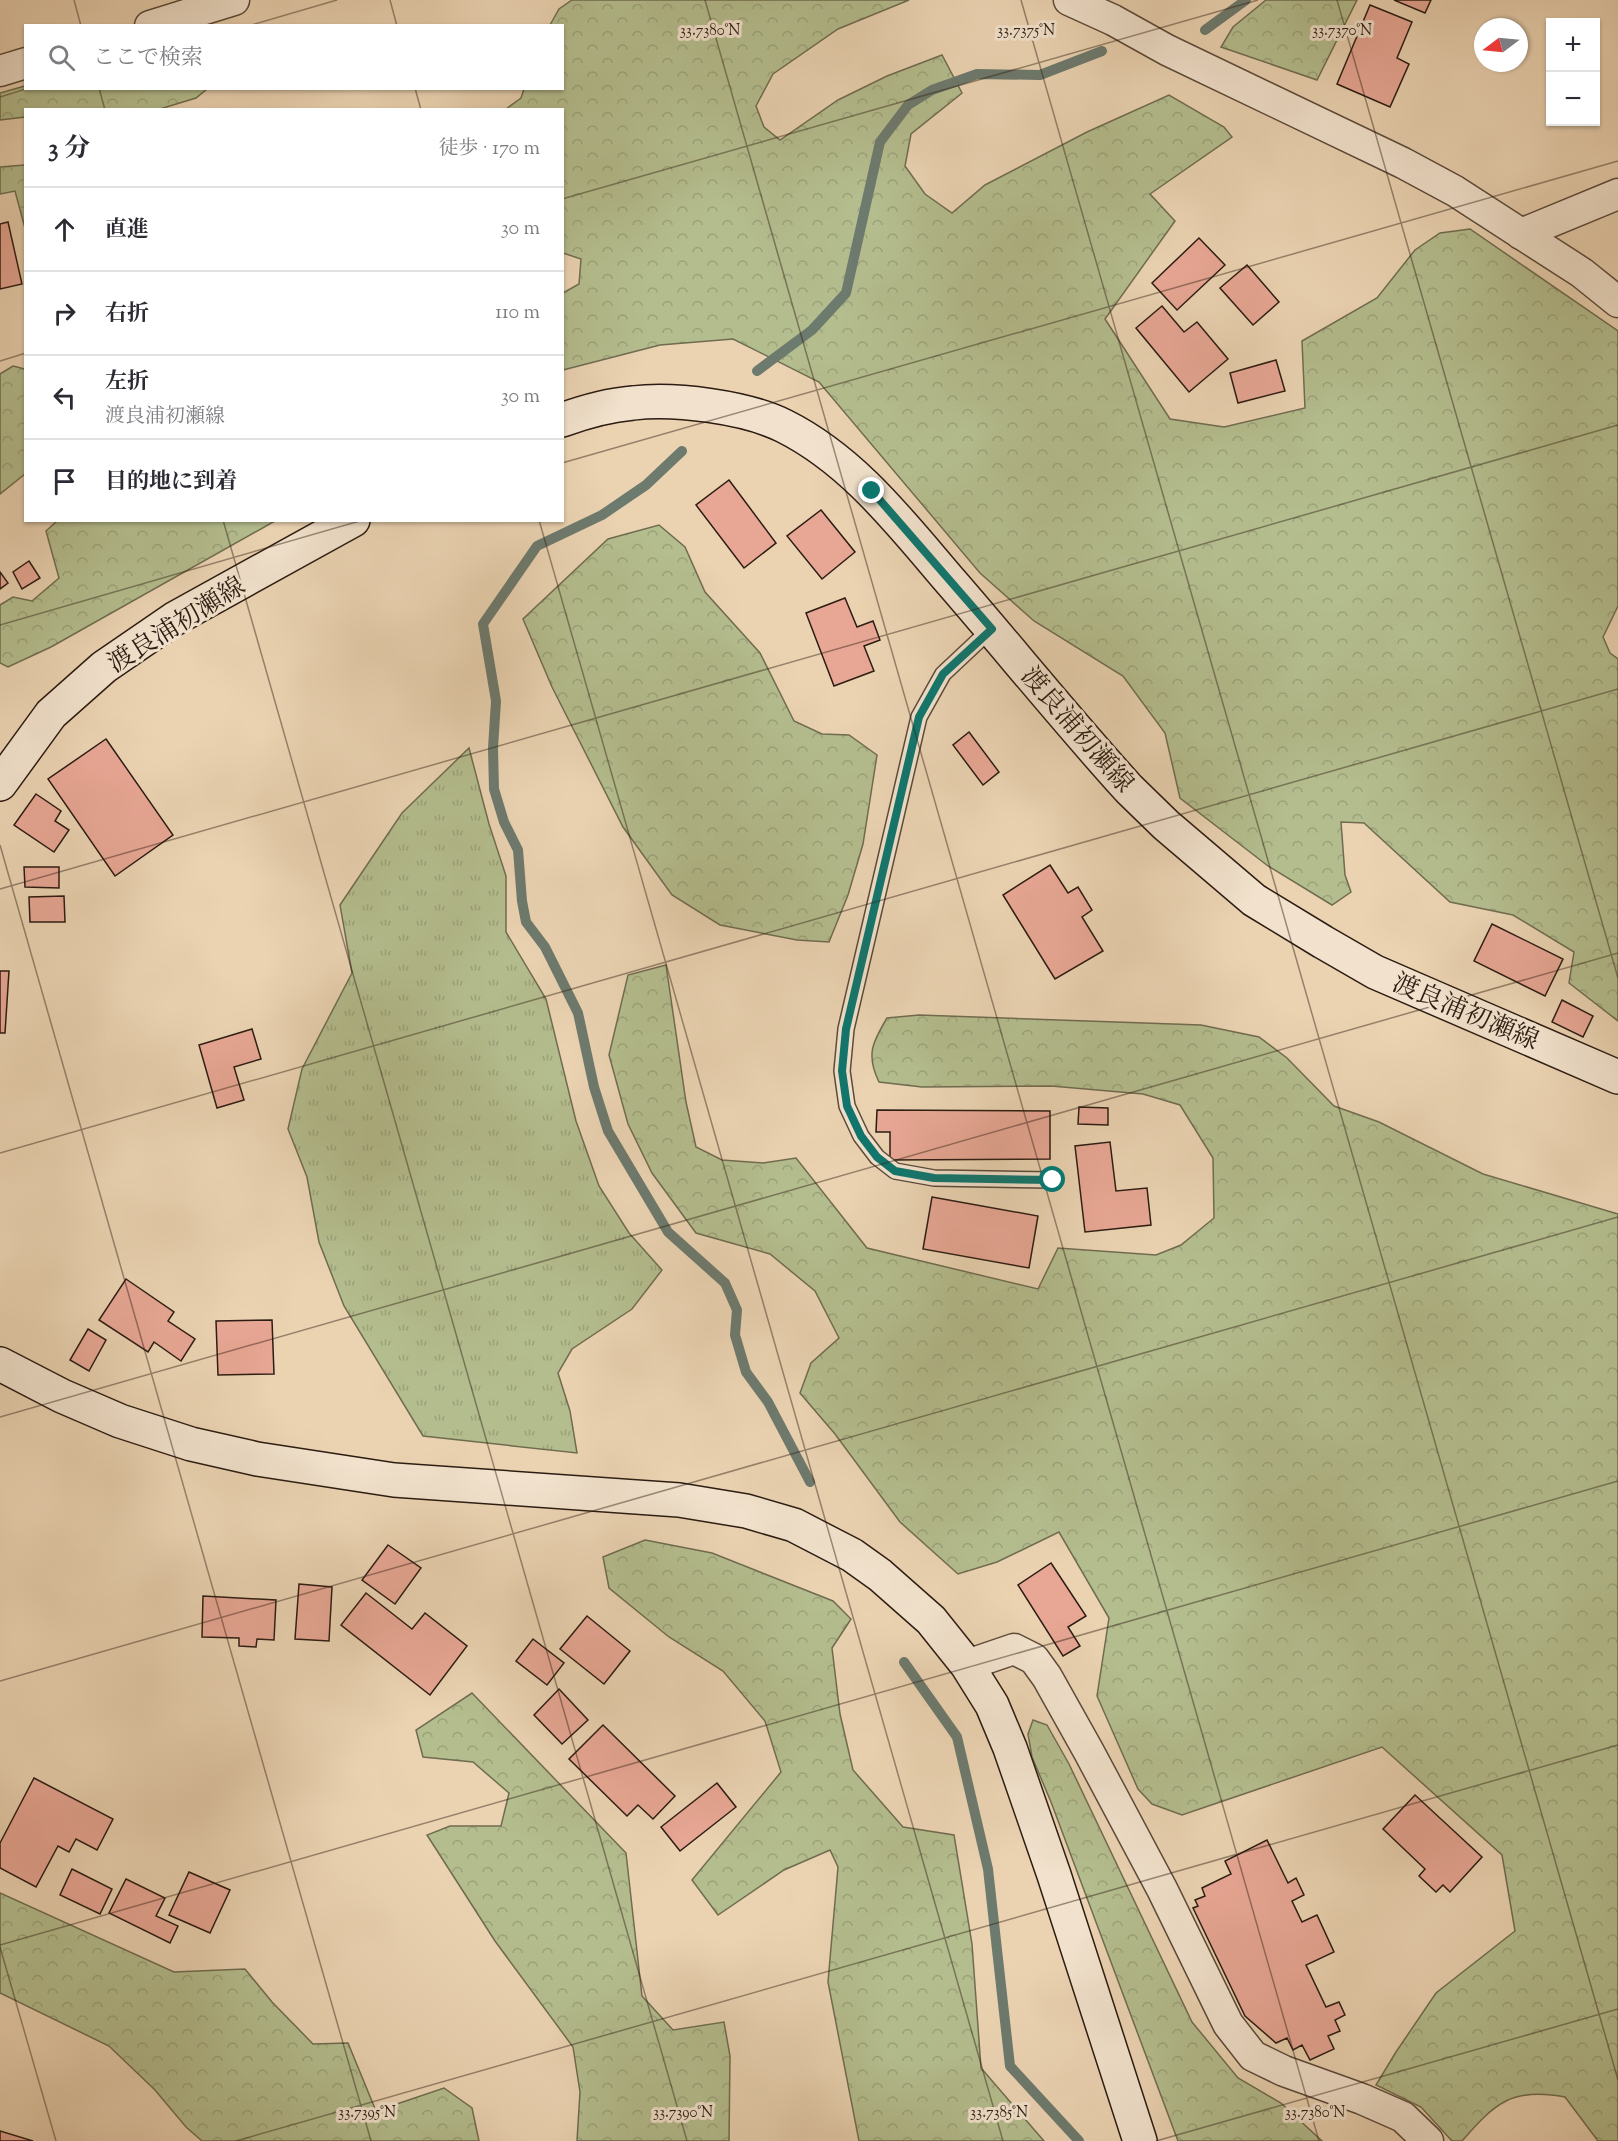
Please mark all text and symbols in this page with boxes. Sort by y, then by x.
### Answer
north arrow [1474,18,1528,72]
map controls [1546,18,1600,126]
button: + [1546,18,1600,72]
text: 33.7380°N [680,21,740,42]
text: 33.7375°N [997,21,1055,42]
text: 33.7370°N [1312,21,1372,42]
search box [24,24,564,90]
icon: search [45,41,78,74]
text: ここで検索 [93,43,203,75]
button: − [1546,72,1600,126]
text: 3 分 [48,131,90,168]
text: 徒歩 · 170 m [439,135,540,164]
icon: ahead [48,213,81,246]
text: 直進 [105,215,149,247]
text: 30 m [501,215,540,244]
icon: right [48,297,81,330]
text: 右折 [105,299,149,331]
text: 110 m [495,299,540,328]
text: 左折 [105,367,149,399]
icon: left [48,381,81,414]
text: 30 m [501,383,540,412]
text: 渡良浦初瀬線 [105,403,225,432]
icon: arrive [48,465,81,498]
text: 目的地に到着 [105,467,237,499]
route end [858,477,884,503]
street label: 渡良浦初瀬線 [101,569,253,683]
street label: 渡良浦初瀬線 [1011,660,1141,802]
street label: 渡良浦初瀬線 [1386,966,1544,1061]
route start [1039,1166,1065,1192]
text: 33.7395°N [338,2103,396,2124]
text: 33.7390°N [653,2103,713,2124]
text: 33.7385°N [970,2103,1028,2124]
text: 33.7380°N [1285,2103,1345,2124]

